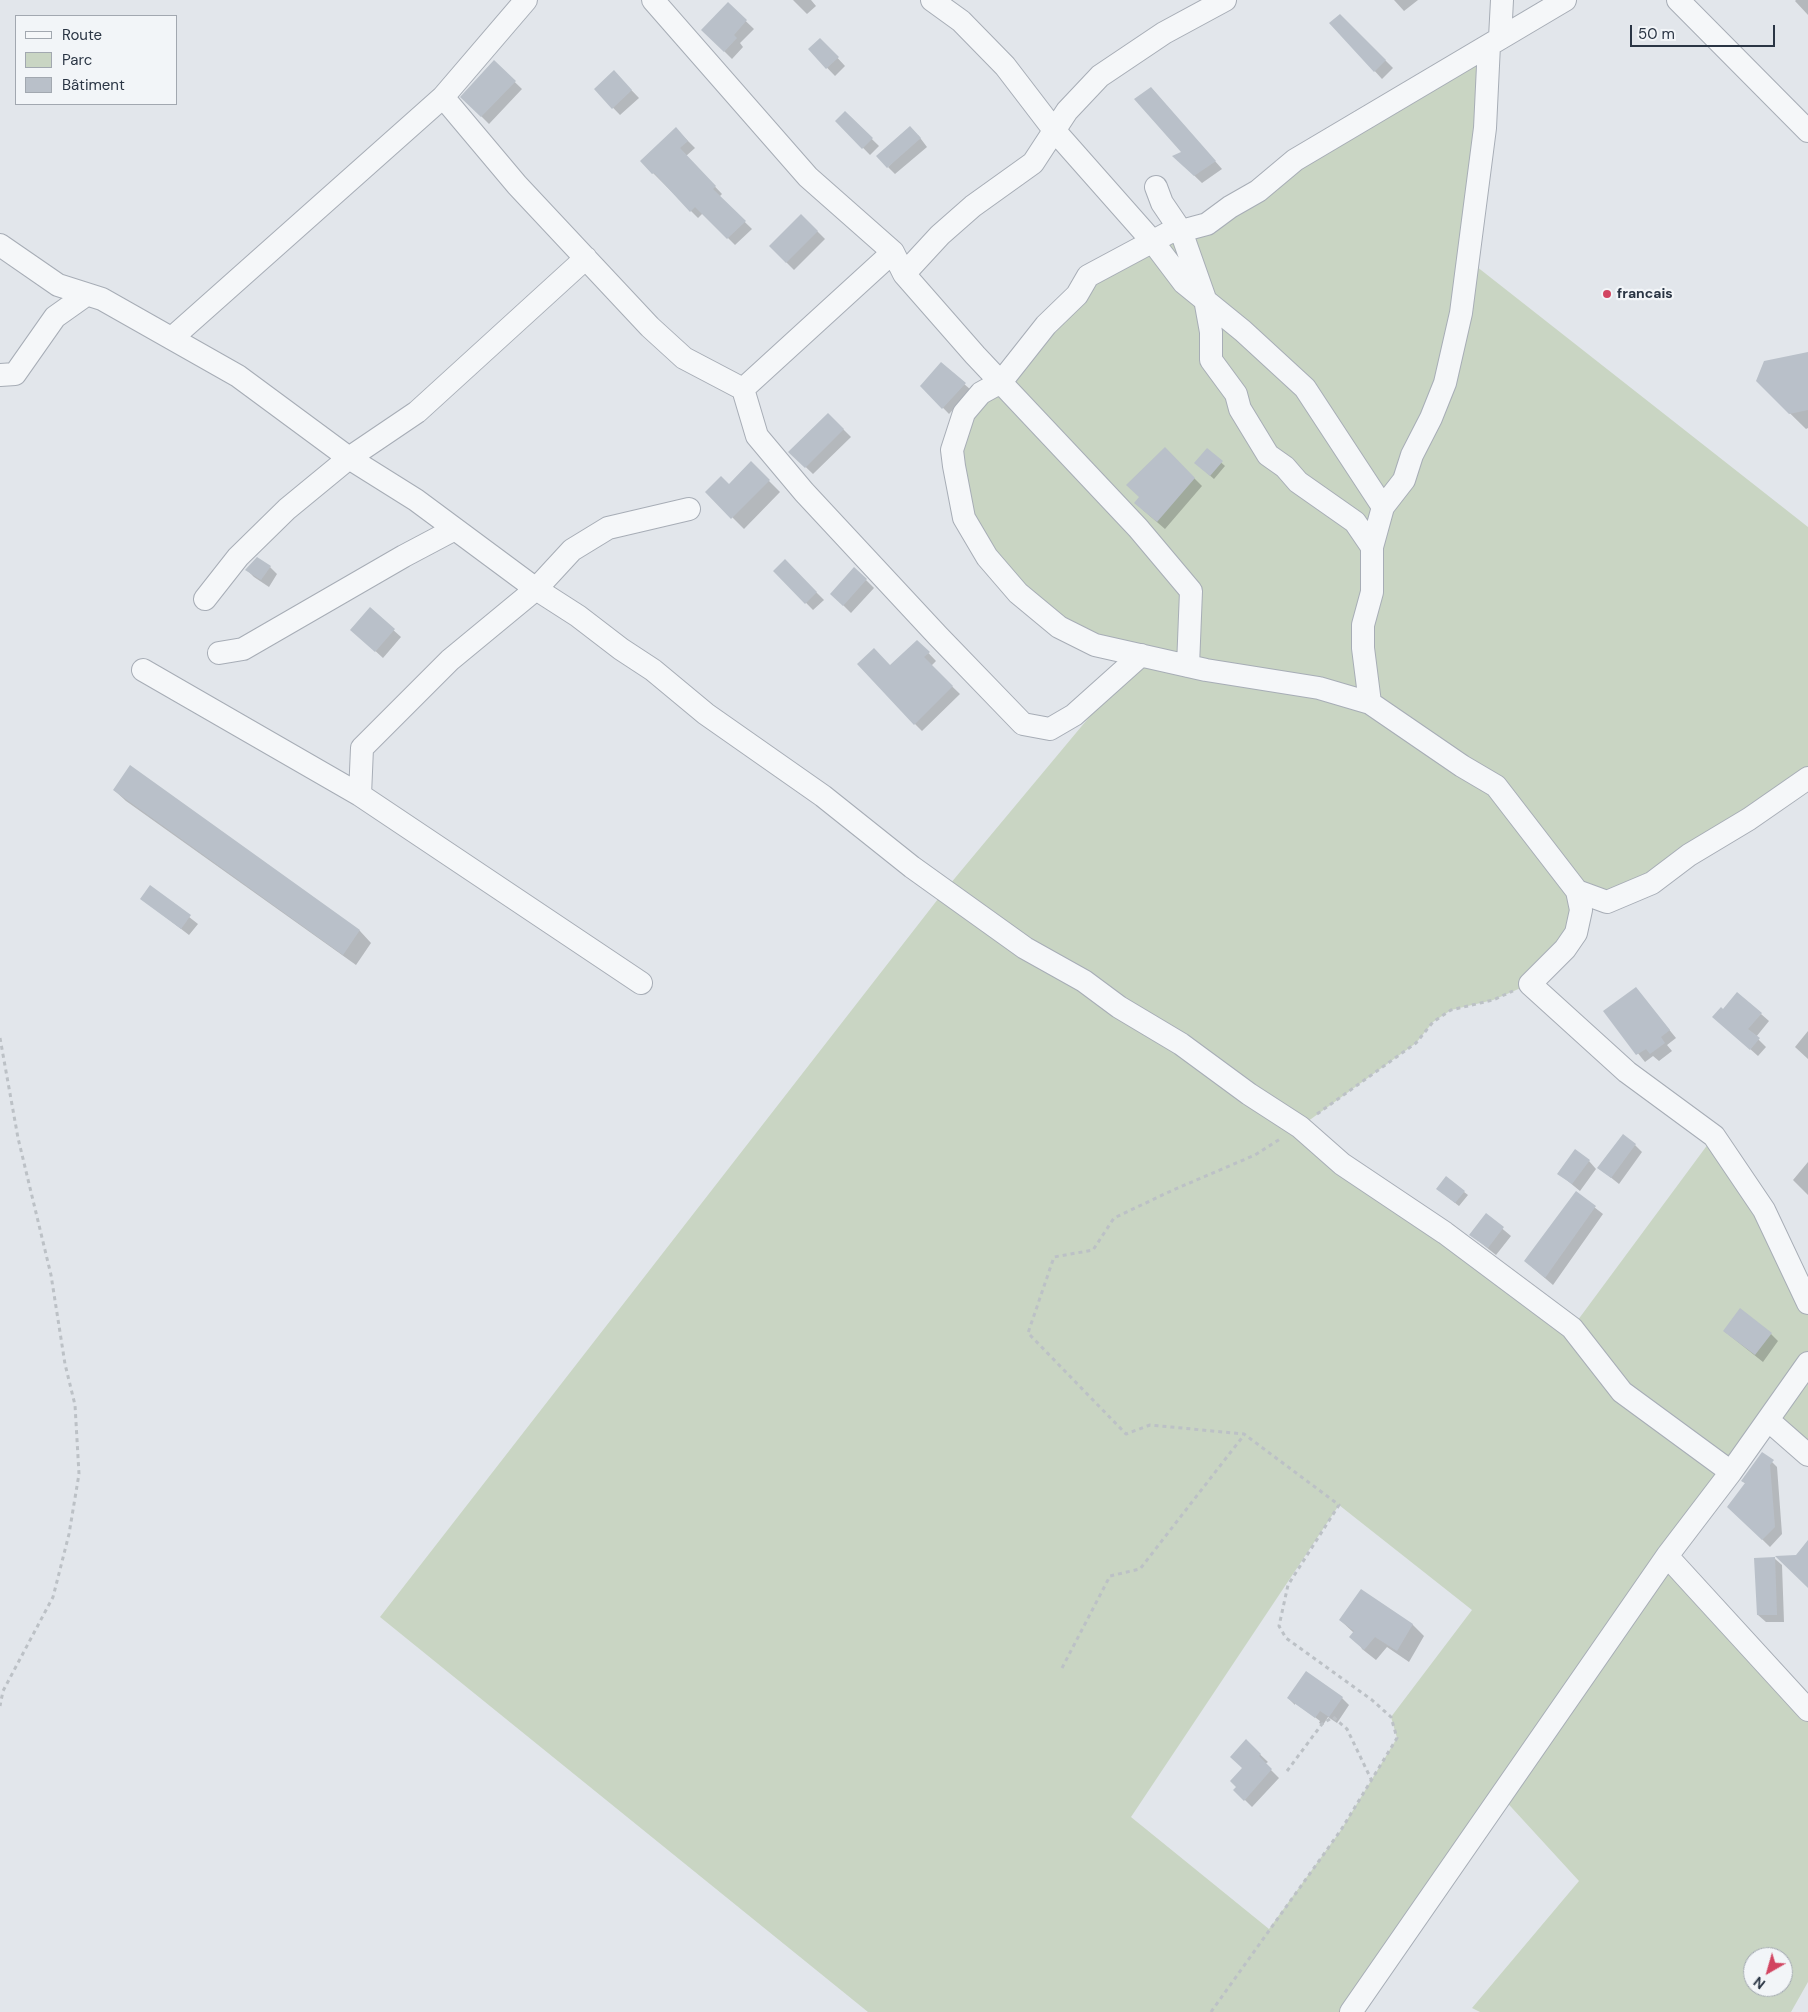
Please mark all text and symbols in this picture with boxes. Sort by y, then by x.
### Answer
legend [15,15,178,105]
scale bar [1633,15,1778,47]
text: 50 m [1638,24,1675,44]
text: Route [62,25,102,45]
text: Parc [62,50,92,70]
text: Bâtiment [62,75,125,95]
place label: francais [1617,286,1673,302]
marker: francais [1601,288,1613,300]
north arrow [1743,1947,1793,1997]
text: N [1750,1973,1769,1993]

